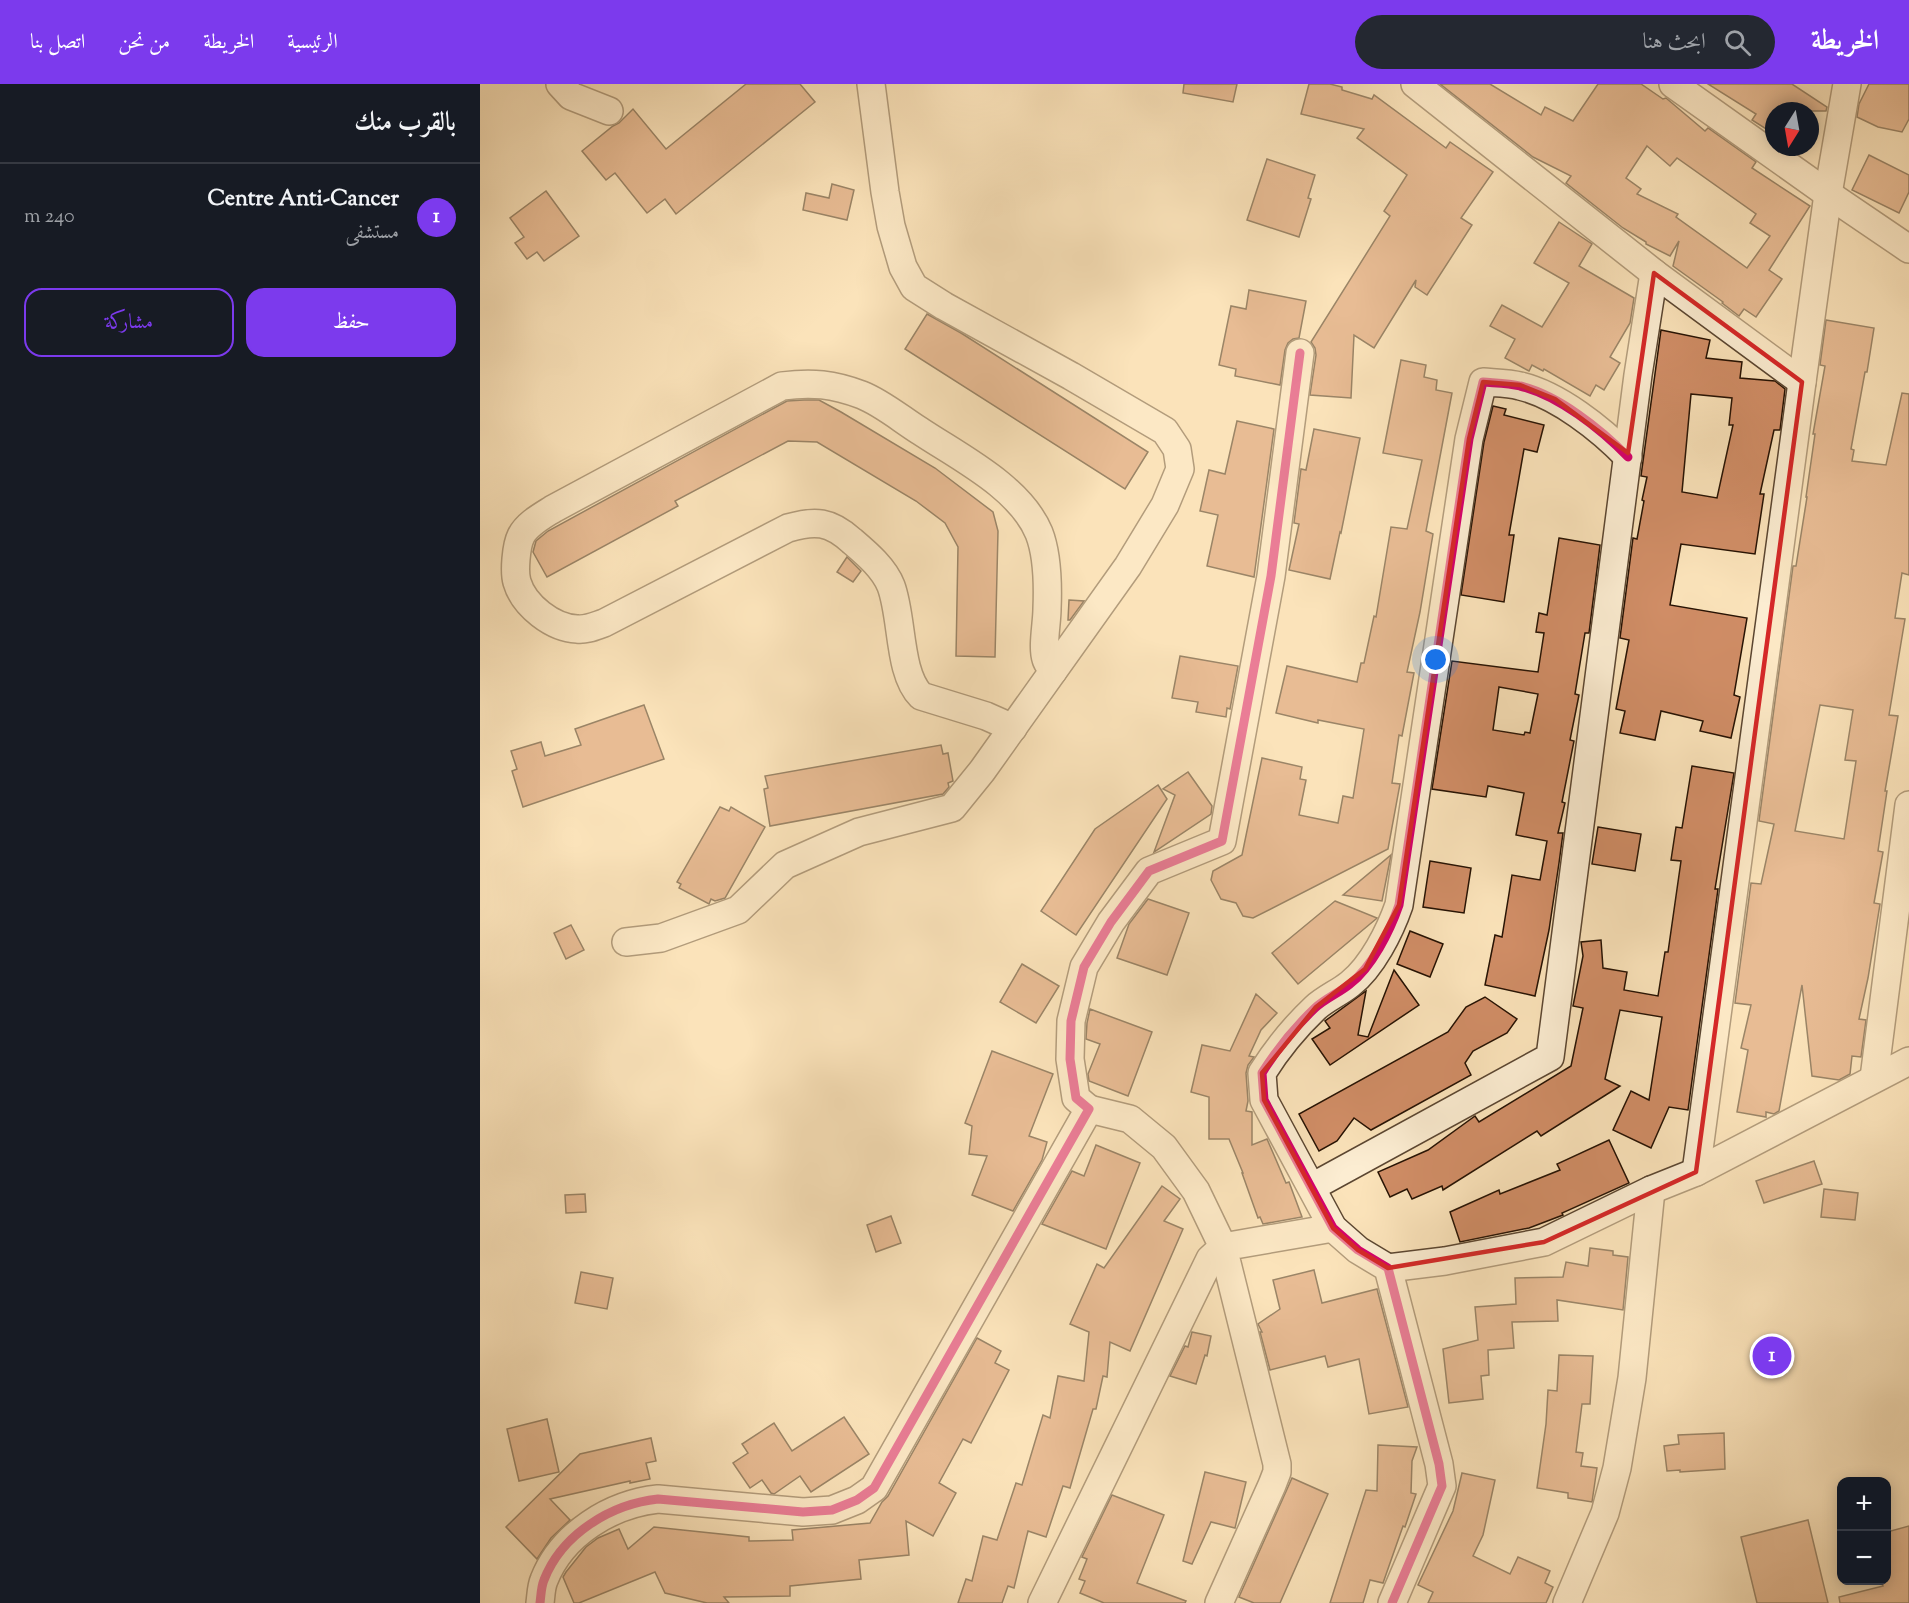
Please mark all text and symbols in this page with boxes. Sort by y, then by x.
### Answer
search box [1355,15,1775,69]
text: الخريطة [1811,22,1879,62]
icon: search [1721,26,1754,59]
text: ابحث هنا [1643,27,1706,59]
text: اتصل بنا [30,28,85,58]
text: من نحن [118,28,170,58]
text: الخريطة [203,28,254,58]
text: الرئيسية [287,28,338,58]
north arrow [1765,102,1819,156]
text: بالقرب منك [354,105,456,142]
text: Centre Anti-Cancer [208,184,399,216]
text: 240 m [24,203,75,232]
text: 1 [433,203,440,232]
text: مستشفى [346,219,399,248]
button: مشاركة [24,288,234,357]
button: حفظ [246,288,456,357]
your location [1421,645,1450,674]
pin: 1 [1752,1334,1792,1378]
map controls [1837,1477,1891,1585]
button: + [1837,1477,1891,1531]
button: − [1837,1531,1891,1585]

